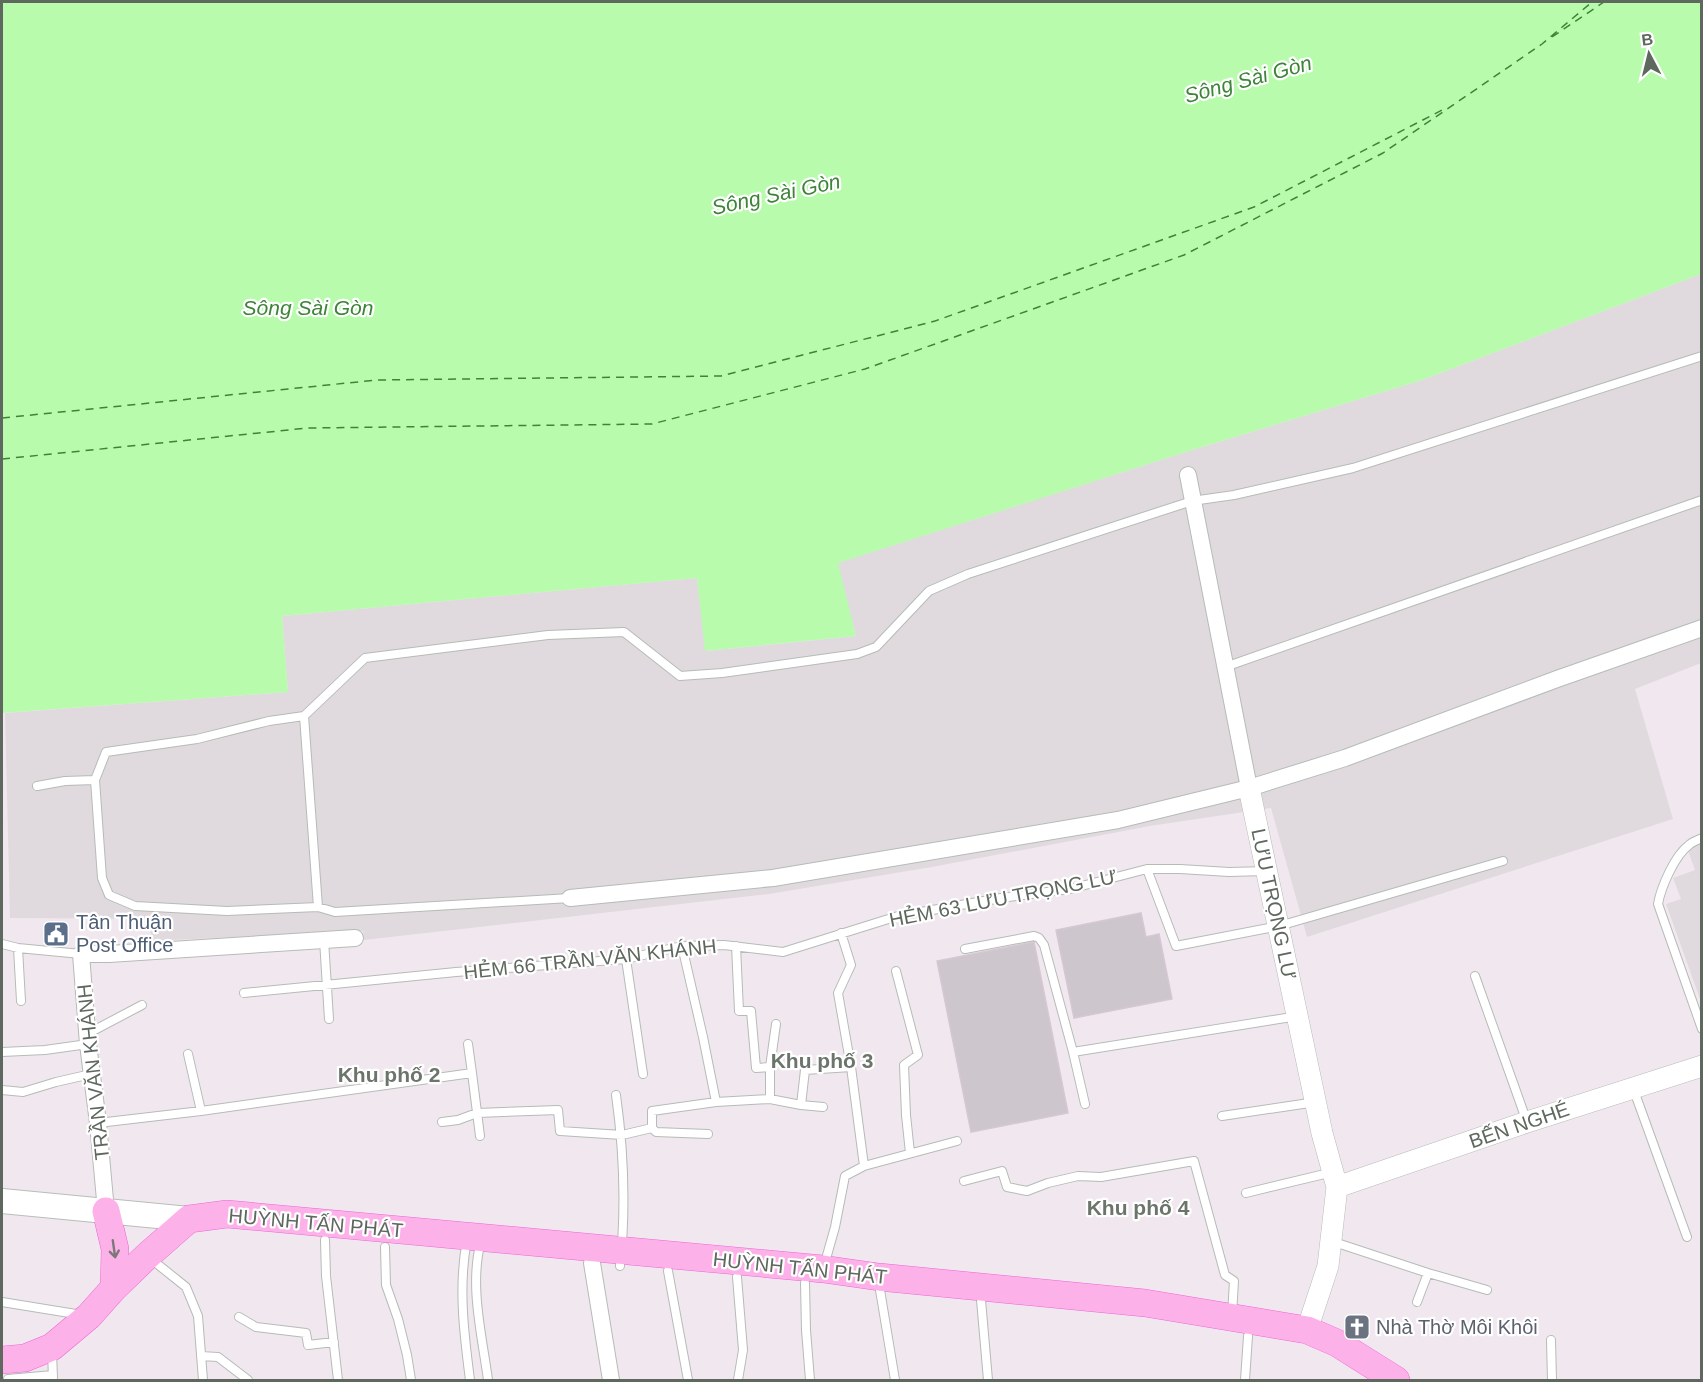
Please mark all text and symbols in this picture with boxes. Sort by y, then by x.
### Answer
north arrow [1619,24,1679,84]
text: B [1640,30,1654,49]
water label: Sông Sài Gòn [1182,51,1314,107]
water label: Sông Sài Gòn [710,169,842,219]
water label: Sông Sài Gòn [243,296,373,319]
street label: LƯU TRỌNG LƯ [1247,826,1301,982]
street label: HẺM 63 LƯU TRỌNG LƯ [887,865,1119,931]
place label: Tân Thuận Post Office [76,911,173,956]
public building icon: Tân Thuận Post Office [41,919,71,949]
street label: HẺM 66 TRẦN VĂN KHÁNH [462,935,718,983]
street label: TRẦN VĂN KHÁNH [73,983,113,1161]
district label: Khu phố 3 [771,1049,873,1072]
district label: Khu phố 2 [338,1063,440,1086]
street label: BẾN NGHÉ [1466,1098,1572,1152]
district label: Khu phố 4 [1087,1196,1190,1219]
street label: HUỲNH TẤN PHÁT [228,1204,404,1242]
one-way arrow [109,1239,120,1258]
street label: HUỲNH TẤN PHÁT [712,1248,888,1288]
church icon: Nhà Thờ Môi Khôi [1342,1312,1372,1342]
place label: Nhà Thờ Môi Khôi [1376,1316,1538,1338]

